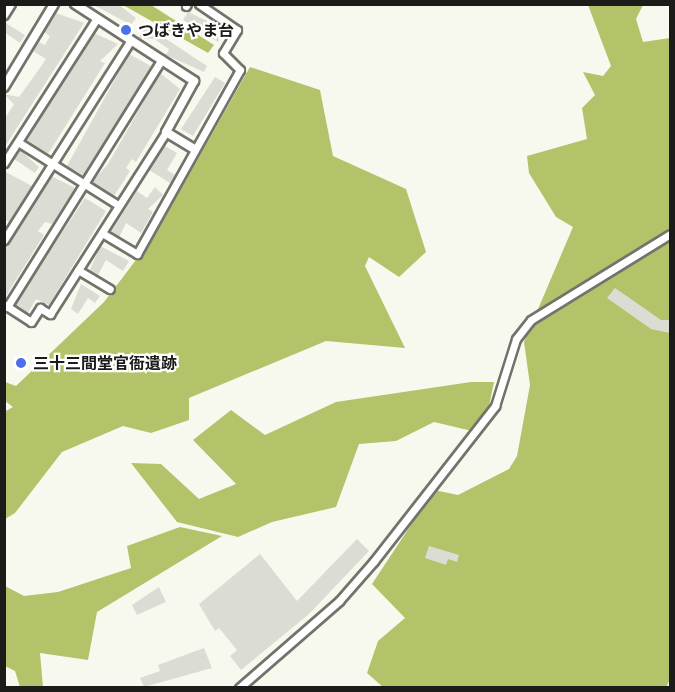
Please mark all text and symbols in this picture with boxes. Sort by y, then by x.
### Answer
place label: つばきやま台 [138,20,234,40]
marker: つばきやま台 [119,23,133,37]
place label: 三十三間堂官衙遺跡 [33,353,177,373]
marker: 三十三間堂官衙遺跡 [14,356,28,370]

